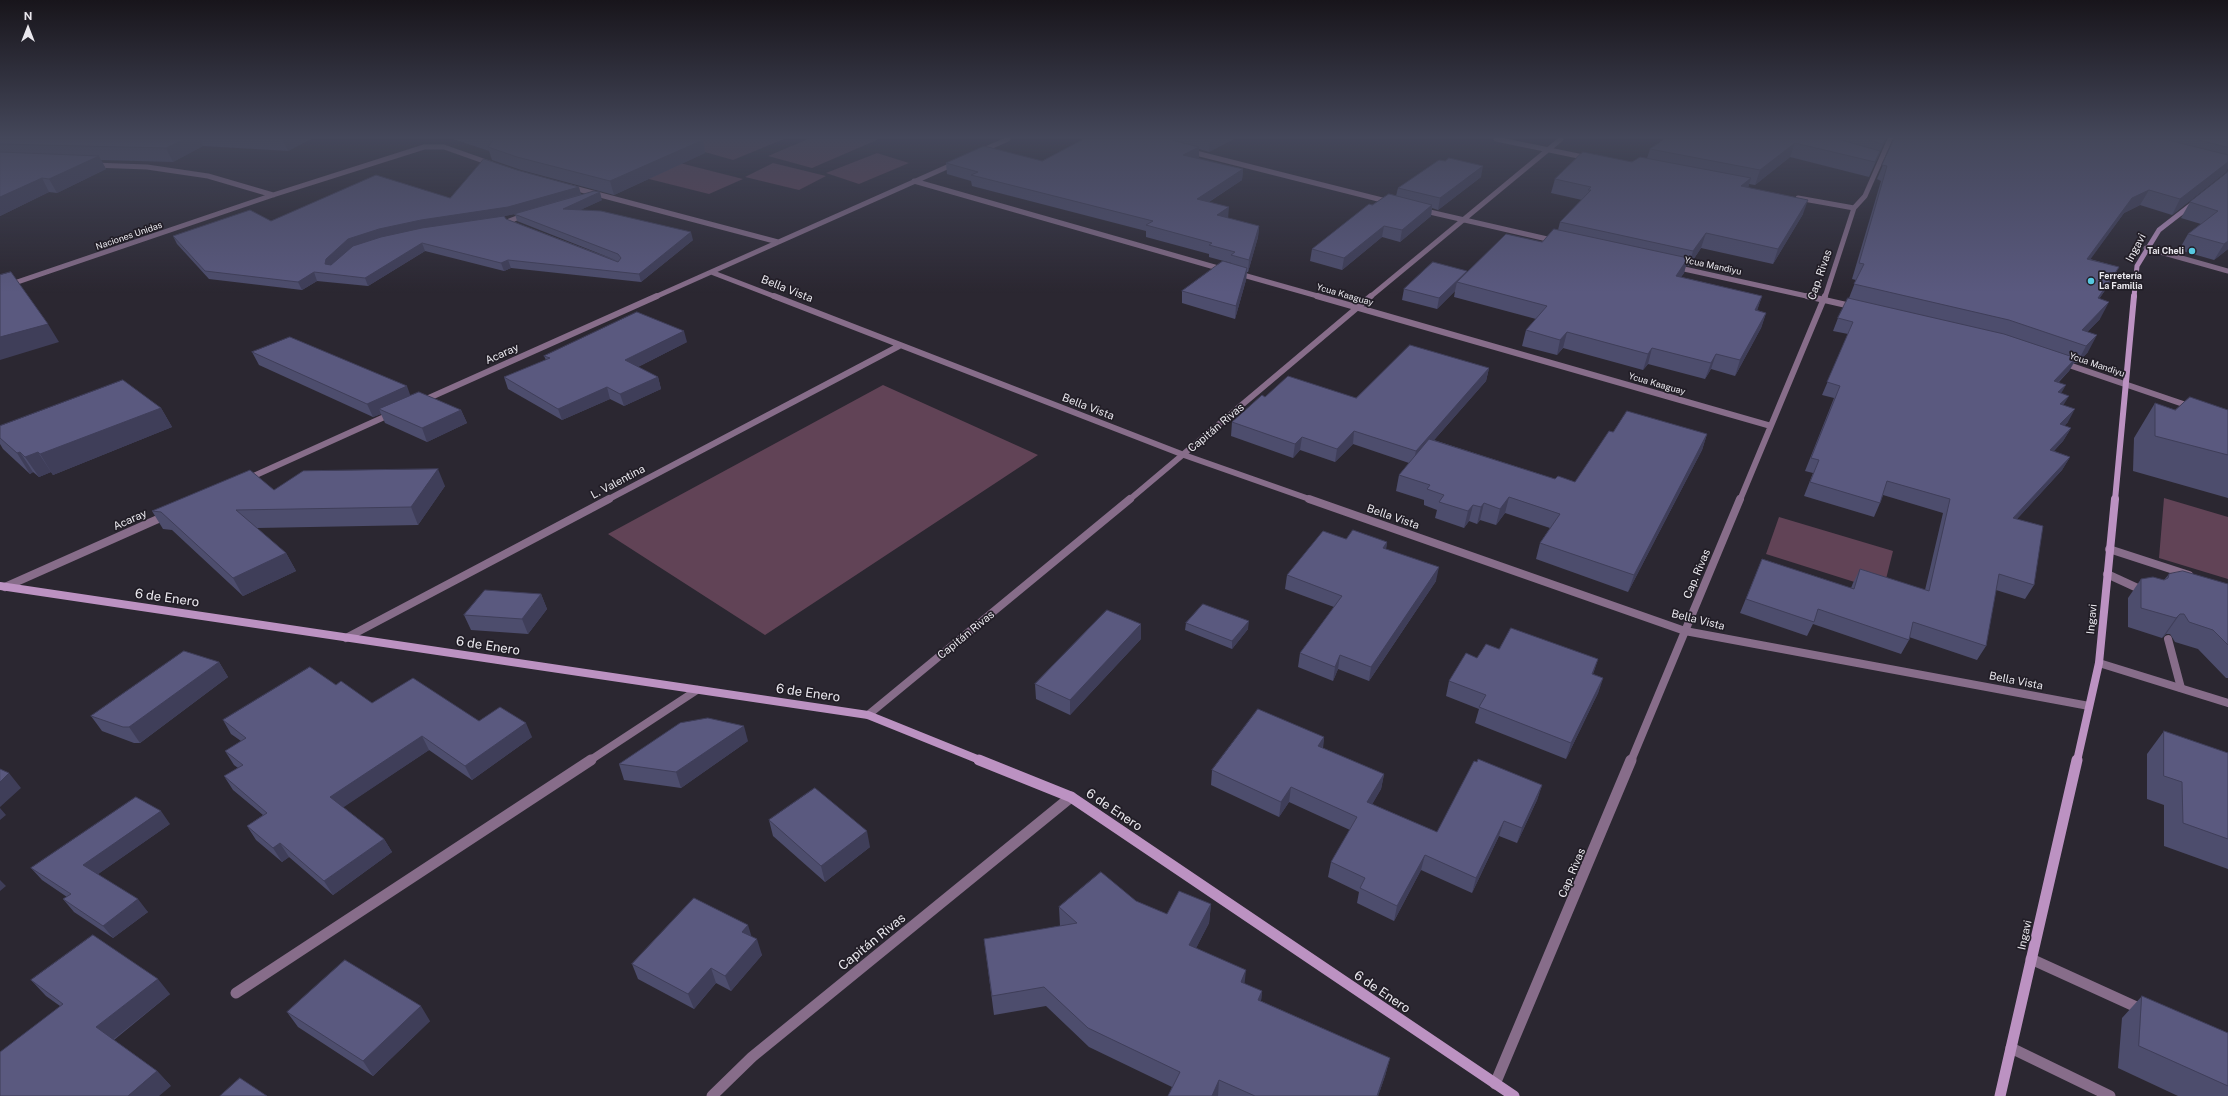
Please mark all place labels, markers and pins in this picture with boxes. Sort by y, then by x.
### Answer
place label: Tai Cheli [2147,246,2184,256]
marker: Tai Cheli [2187,246,2197,256]
place label: Ferretería La Familia [2099,271,2143,292]
marker: Ferretería La Familia [2086,276,2096,286]

